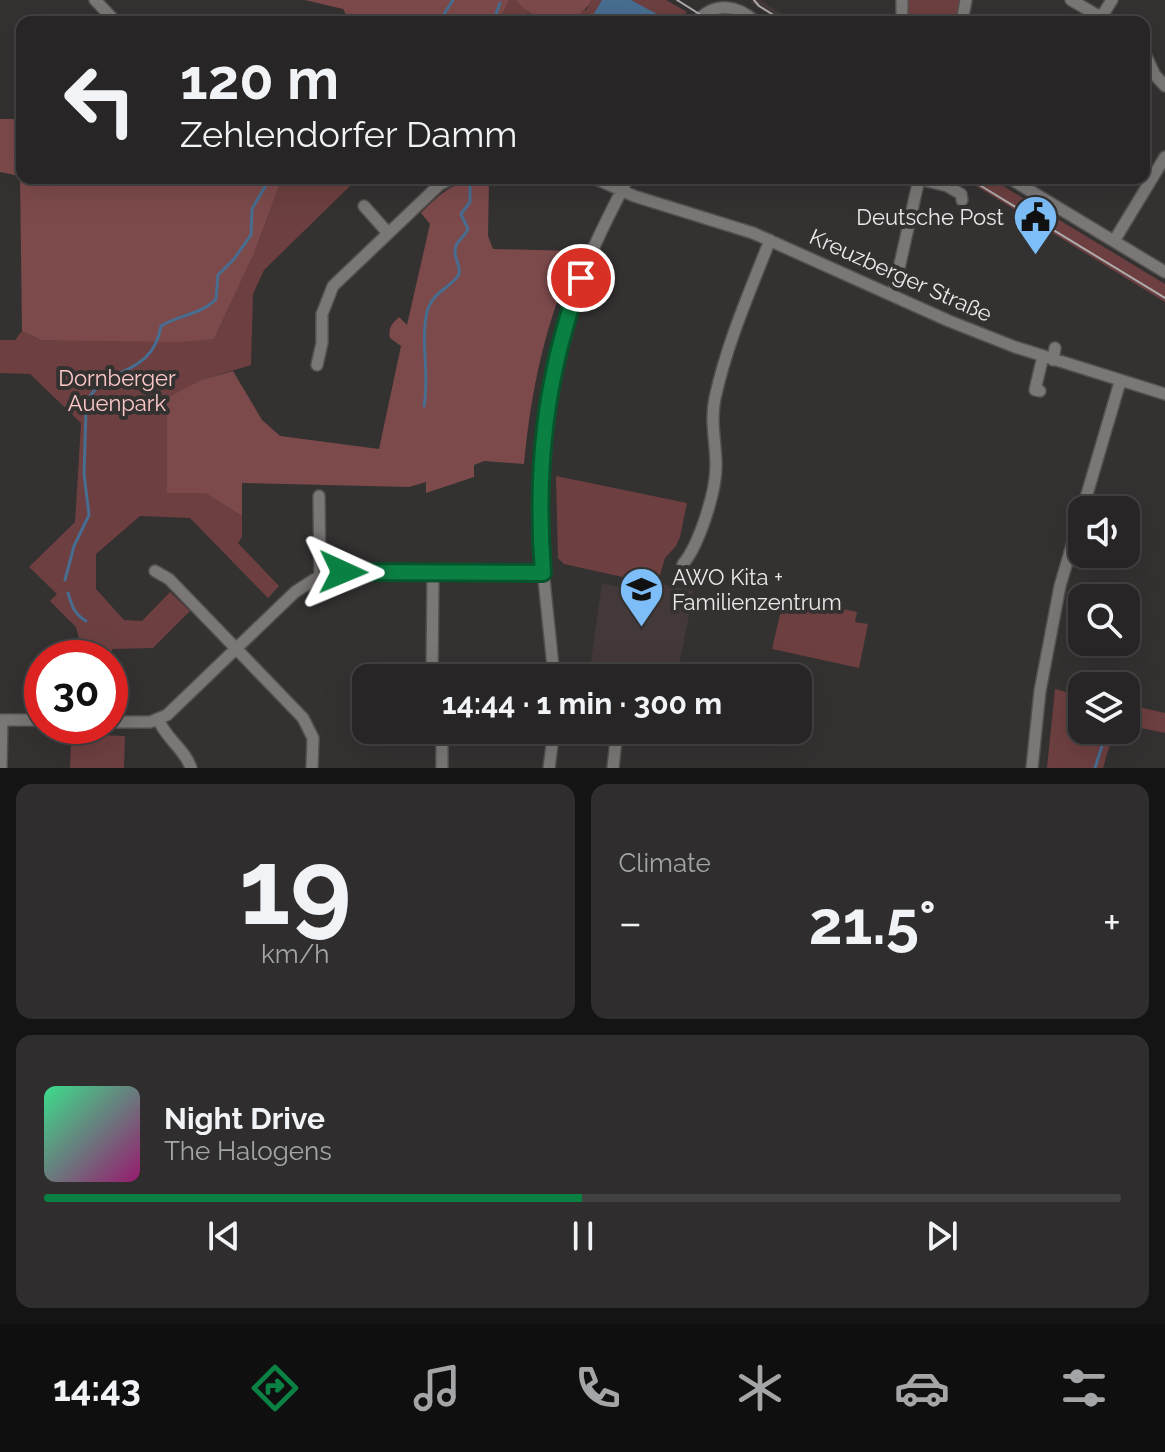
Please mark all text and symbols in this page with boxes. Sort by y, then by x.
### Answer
text: 120 m [180,46,339,112]
icon: left [48,48,152,152]
text: Zehlendorfer Damm [180,113,517,155]
public building icon: Deutsche Post [1011,193,1059,256]
place label: Deutsche Post [856,204,1005,230]
street label: Kreuzberger Straße [806,223,996,327]
pin [547,244,615,312]
icon: arrive [559,256,603,300]
park label: Dornberger Auenpark [58,365,176,416]
map controls [1068,496,1140,744]
button: sound [1068,496,1140,568]
position arrow [301,530,385,614]
place label: AWO Kita + Familienzentrum [672,564,842,615]
school or university icon: AWO Kita + Familienzentrum [617,566,665,629]
button: search [1068,584,1140,656]
speed limit sign: 30 [24,640,128,744]
button: layers [1068,672,1140,744]
text: 14:44 · 1 min · 300 m [442,686,722,721]
text: 19 [239,826,352,948]
text: Climate [619,848,711,878]
text: 21.5° [809,888,936,958]
text: − [619,897,642,948]
text: + [1103,897,1121,948]
text: km/h [261,939,330,969]
text: Night Drive [164,1101,325,1136]
text: The Halogens [164,1136,332,1166]
icon: previous [202,1214,246,1258]
icon: pause [561,1214,605,1258]
icon: next [920,1214,964,1258]
icon: directions [247,1360,303,1416]
icon: music [409,1360,465,1416]
icon: phone [570,1360,626,1416]
icon: climate [732,1360,788,1416]
icon: car [894,1360,950,1416]
icon: filters [1056,1360,1112,1416]
text: 14:43 [53,1367,141,1409]

